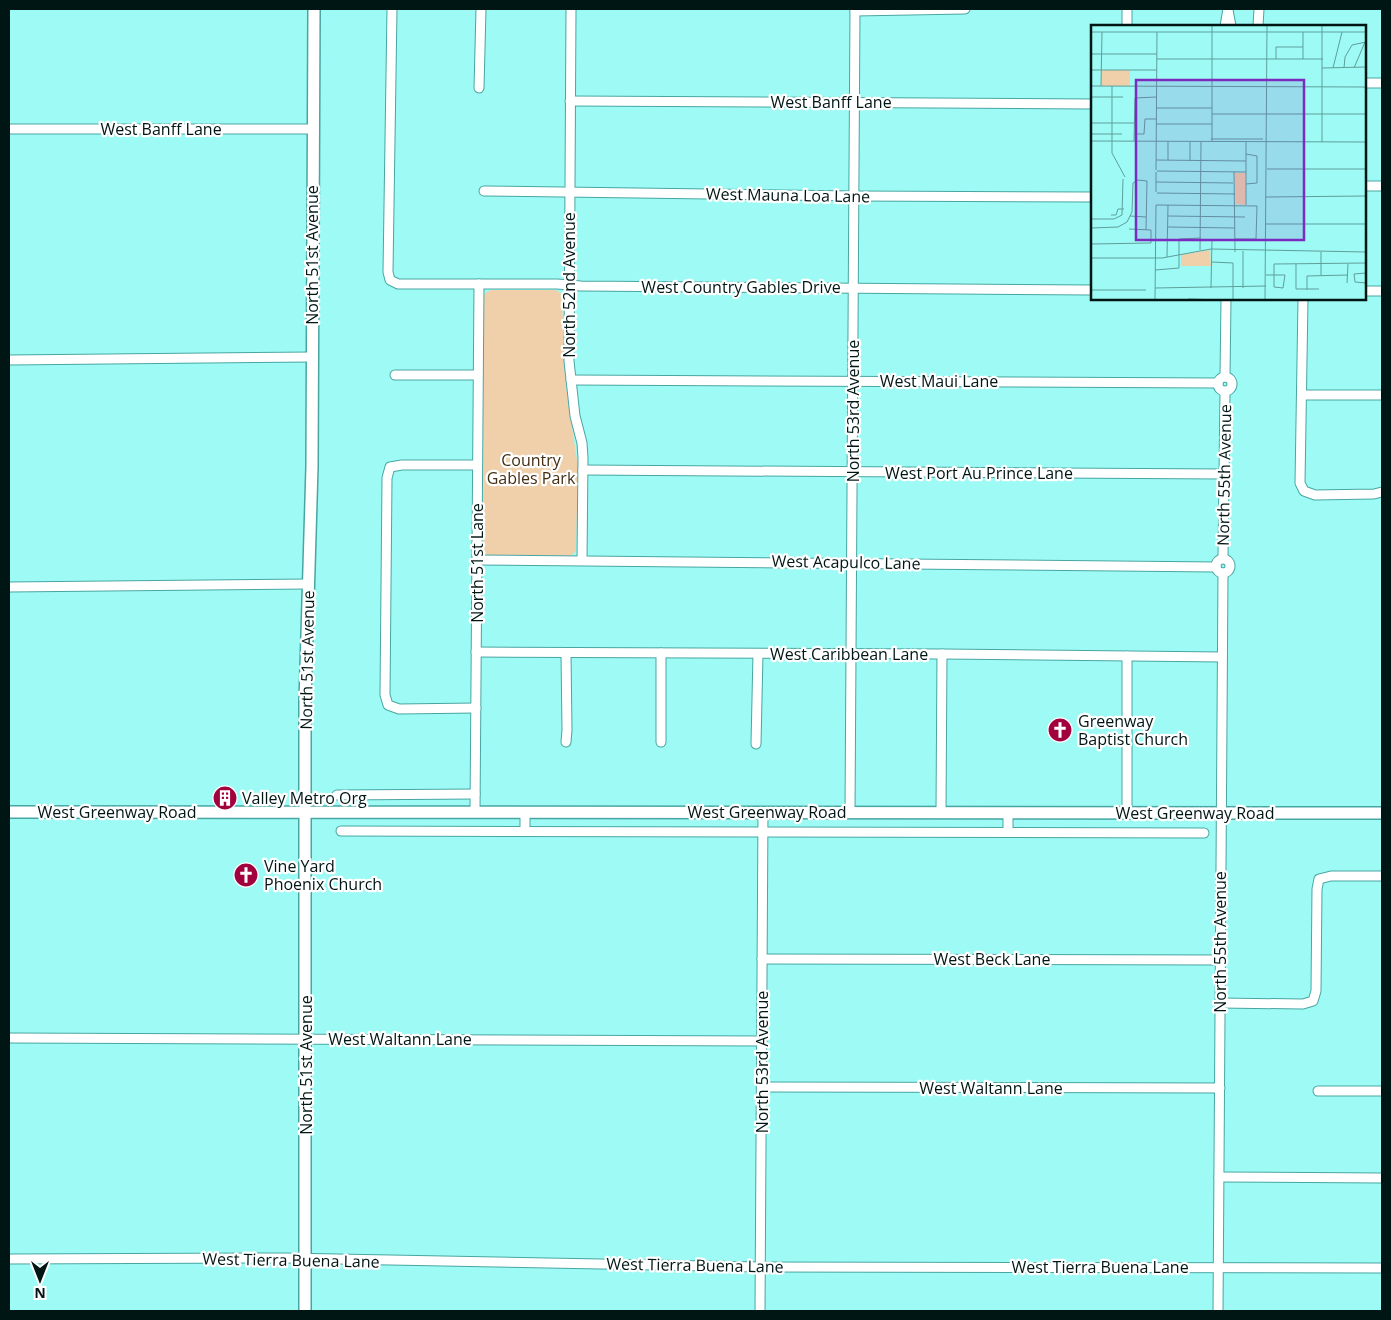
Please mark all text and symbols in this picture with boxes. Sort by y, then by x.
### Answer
inset map [1091,25,1366,300]
street label: West Banff Lane [770,91,892,113]
street label: West Banff Lane [100,118,222,140]
street label: West Mauna Loa Lane [706,183,870,207]
street label: North 51st Avenue [301,185,323,325]
street label: North 52nd Avenue [558,212,580,358]
street label: West Country Gables Drive [641,276,841,298]
street label: North 53rd Avenue [842,340,864,482]
street label: West Maui Lane [880,370,998,392]
street label: North 55th Avenue [1212,404,1236,546]
park label: Country Gables Park [487,449,576,489]
street label: West Port Au Prince Lane [885,462,1073,484]
street label: North 51st Lane [466,503,488,623]
street label: West Acapulco Lane [771,550,921,574]
street label: North 51st Avenue [295,590,319,730]
street label: West Caribbean Lane [770,643,928,665]
place label: Greenway Baptist Church [1078,710,1188,750]
church icon: Greenway Baptist Church [1047,717,1073,743]
building icon: Valley Metro Org [212,785,238,811]
place label: Valley Metro Org [242,787,367,809]
street label: West Greenway Road [38,801,196,823]
street label: West Greenway Road [688,801,846,823]
street label: West Greenway Road [1116,802,1274,824]
place label: Vine Yard Phoenix Church [264,855,382,895]
church icon: Vine Yard Phoenix Church [233,862,259,888]
street label: North 55th Avenue [1209,871,1231,1013]
street label: West Beck Lane [934,948,1050,970]
street label: North 53rd Avenue [751,991,773,1133]
street label: North 51st Avenue [295,995,317,1135]
street label: West Waltann Lane [328,1028,472,1050]
street label: West Waltann Lane [919,1077,1063,1099]
street label: West Tierra Buena Lane [202,1247,380,1273]
street label: West Tierra Buena Lane [606,1252,784,1278]
north arrow [15,1255,65,1305]
street label: West Tierra Buena Lane [1011,1256,1189,1278]
text: N [34,1284,46,1303]

